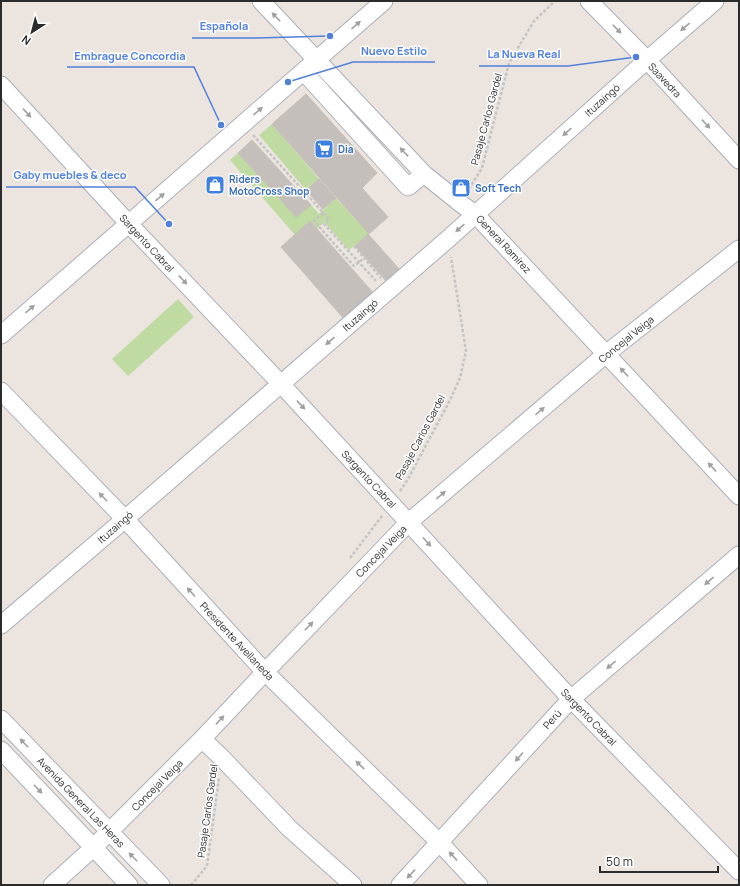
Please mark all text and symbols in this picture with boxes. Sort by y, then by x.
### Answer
north arrow [12,12,52,52]
one-way arrow [271,12,281,22]
callout: Española [192,15,256,38]
text: Española [200,18,248,33]
one-way arrow [351,21,361,30]
one-way arrow [680,22,691,31]
one-way arrow [612,24,621,34]
text: N [18,32,33,49]
callout: Nuevo Estilo [353,39,435,62]
text: Nuevo Estilo [361,43,427,58]
callout: La Nueva Real [479,43,568,66]
callout: Embrague Concordia [67,44,194,67]
text: La Nueva Real [487,46,561,61]
text: Embrague Concordia [74,48,186,63]
street label: Saavedra [645,60,685,100]
street label: Pasaje Carlos Gardel [467,72,505,166]
street label: Ituzaingó [581,80,623,120]
one-way arrow [253,107,264,116]
one-way arrow [23,108,32,119]
one-way arrow [701,119,710,129]
one-way arrow [562,127,572,136]
supermarket icon: Dia [313,138,335,160]
place label: Dia [338,142,354,156]
one-way arrow [399,147,409,157]
callout: Gaby muebles & deco [6,164,135,187]
text: Gaby muebles & deco [13,167,127,182]
place label: Riders MotoCross Shop [229,172,309,198]
shop icon: Riders MotoCross Shop [204,174,226,196]
shop icon: Soft Tech [450,177,472,199]
place label: Soft Tech [475,181,521,195]
one-way arrow [155,192,166,201]
street label: Sargento Cabral [117,211,177,275]
street label: General Ramírez [473,212,535,276]
one-way arrow [455,223,465,232]
one-way arrow [178,275,188,285]
street label: Ituzaingó [339,296,381,334]
one-way arrow [25,305,36,314]
street label: Concejal Veiga [595,312,657,366]
one-way arrow [325,336,336,345]
one-way arrow [619,367,628,378]
street label: Pasaje Carlos Gardel [392,392,448,482]
one-way arrow [296,400,306,410]
one-way arrow [534,406,545,415]
street label: Sargento Cabral [339,447,399,511]
one-way arrow [708,462,717,473]
one-way arrow [435,490,446,499]
one-way arrow [98,492,108,502]
street label: Ituzaingó [94,508,136,546]
street label: Concejal Veiga [352,522,410,580]
one-way arrow [423,537,432,547]
one-way arrow [704,576,715,585]
one-way arrow [186,587,196,597]
street label: Presidente Avellaneda [197,599,277,683]
one-way arrow [304,621,314,631]
one-way arrow [605,661,616,670]
street label: Sargento Cabral [558,685,620,749]
street label: Perú [540,706,564,732]
one-way arrow [215,715,224,726]
one-way arrow [19,738,29,748]
one-way arrow [514,751,523,762]
street label: Avenida General Las Heras [34,754,128,850]
street label: Concejal Veiga [128,756,186,814]
one-way arrow [355,760,365,770]
street label: Pasaje Carlos Gardel [193,763,221,859]
one-way arrow [33,784,42,794]
scale bar [600,848,718,874]
one-way arrow [448,851,457,862]
one-way arrow [128,852,138,862]
text: 50 m [606,853,633,870]
one-way arrow [406,869,415,879]

